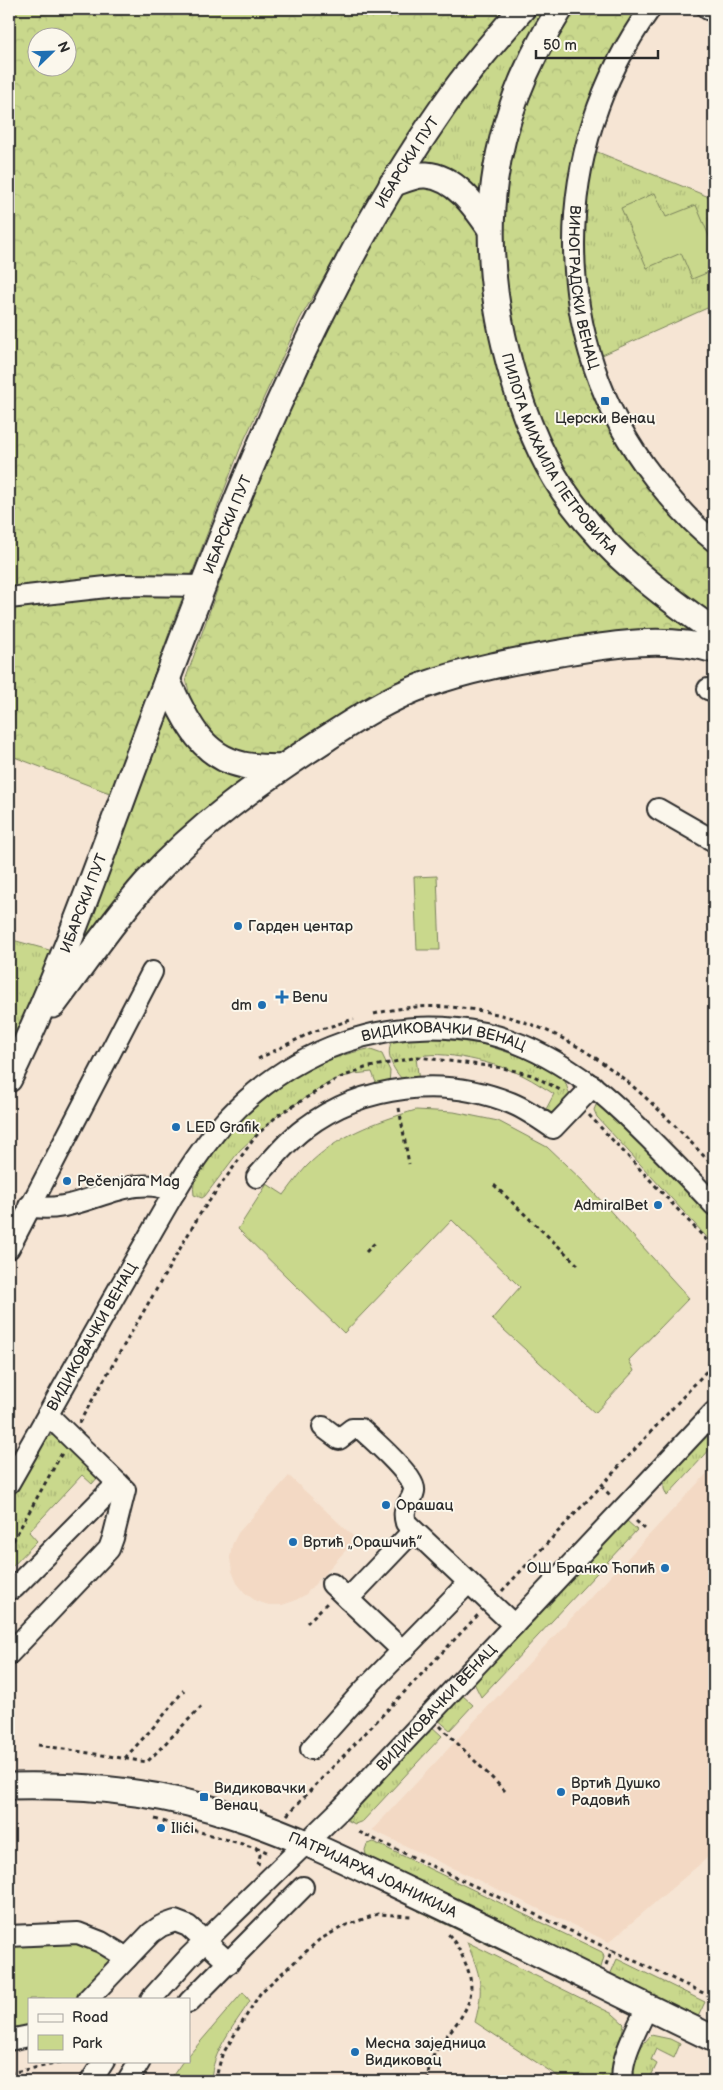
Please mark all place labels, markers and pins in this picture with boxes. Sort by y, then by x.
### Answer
marker: Церски Венац [599,395,611,407]
place label: Церски Венац [555,409,655,428]
place label: Гарден центар [248,917,353,936]
marker: Гарден центар [232,920,244,932]
place label: Benu [292,988,328,1007]
marker: Benu [276,991,288,1003]
place label: dm [231,996,252,1015]
marker: dm [256,999,268,1011]
place label: LED Grafik [186,1118,260,1137]
marker: LED Grafik [170,1121,182,1133]
place label: Pečenjara Mag [77,1172,180,1191]
marker: Pečenjara Mag [61,1175,73,1187]
place label: AdmiralBet [574,1196,648,1215]
marker: AdmiralBet [652,1199,664,1211]
place label: Орашац [396,1496,454,1515]
marker: Орашац [380,1499,392,1511]
place label: Вртић „Орашчић” [303,1533,422,1552]
marker: Вртић „Орашчић” [287,1536,299,1548]
place label: ОШ Бранко Ћопић [527,1559,655,1578]
marker: ОШ Бранко Ћопић [659,1562,671,1574]
place label: Вртић Душко Радовић [571,1774,660,1810]
place label: Видиковачки Венац [214,1779,306,1815]
marker: Вртић Душко Радовић [555,1786,567,1798]
marker: Видиковачки Венац [198,1791,210,1803]
place label: Ilići [171,1819,194,1838]
marker: Ilići [155,1822,167,1834]
place label: Месна заједница Видиковац [365,2034,486,2070]
marker: Месна заједница Видиковац [349,2046,361,2058]

